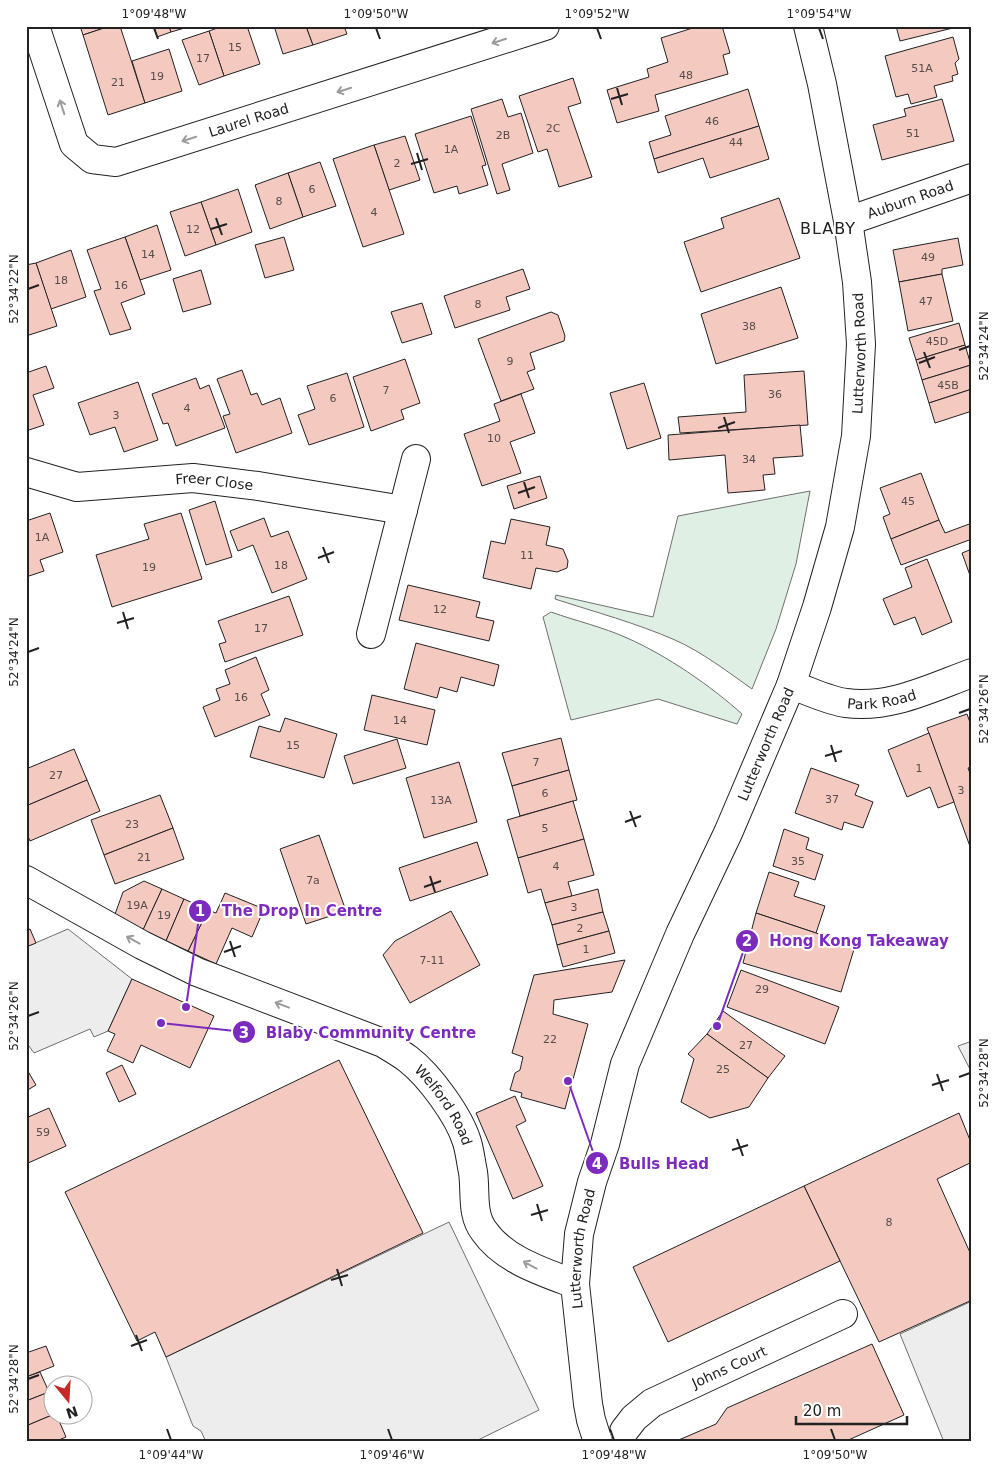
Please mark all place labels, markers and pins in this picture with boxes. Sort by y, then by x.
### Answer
callout: The Drop In Centre [187,896,393,926]
callout: Hong Kong Takeaway [734,926,959,956]
callout: Blaby Community Centre [231,1017,486,1047]
callout: Bulls Head [584,1148,719,1178]

